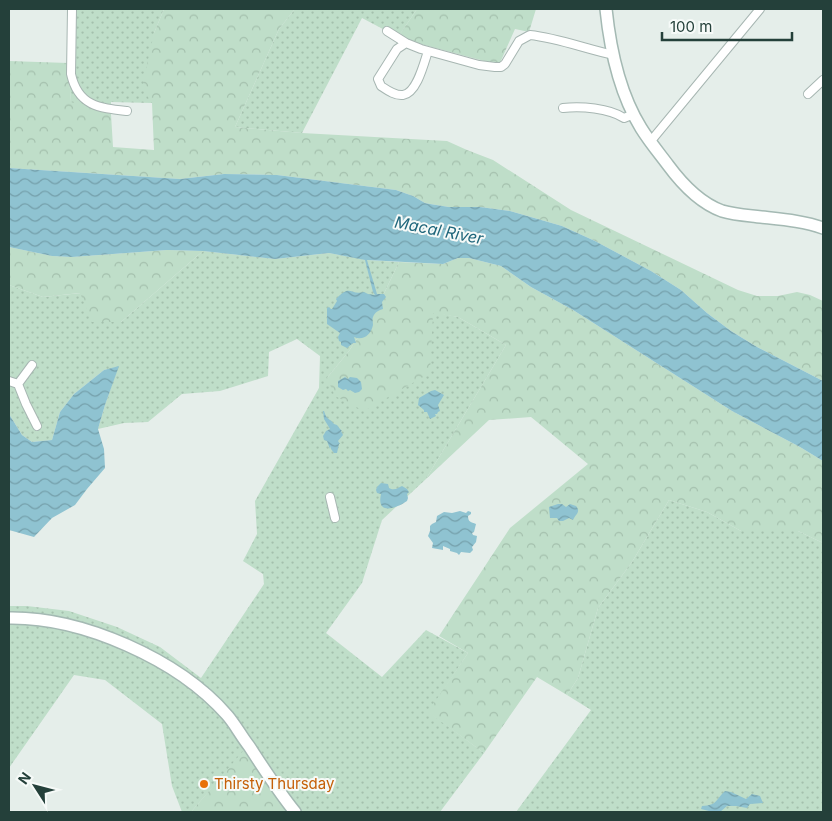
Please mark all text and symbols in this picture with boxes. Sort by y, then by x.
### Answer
scale bar [662,10,792,42]
text: 100 m [670,17,712,36]
water label: Macal River [393,212,486,249]
north arrow [10,761,60,811]
text: N [14,769,34,787]
place label: Thirsty Thursday [214,774,335,793]
marker: Thirsty Thursday [198,778,210,790]

